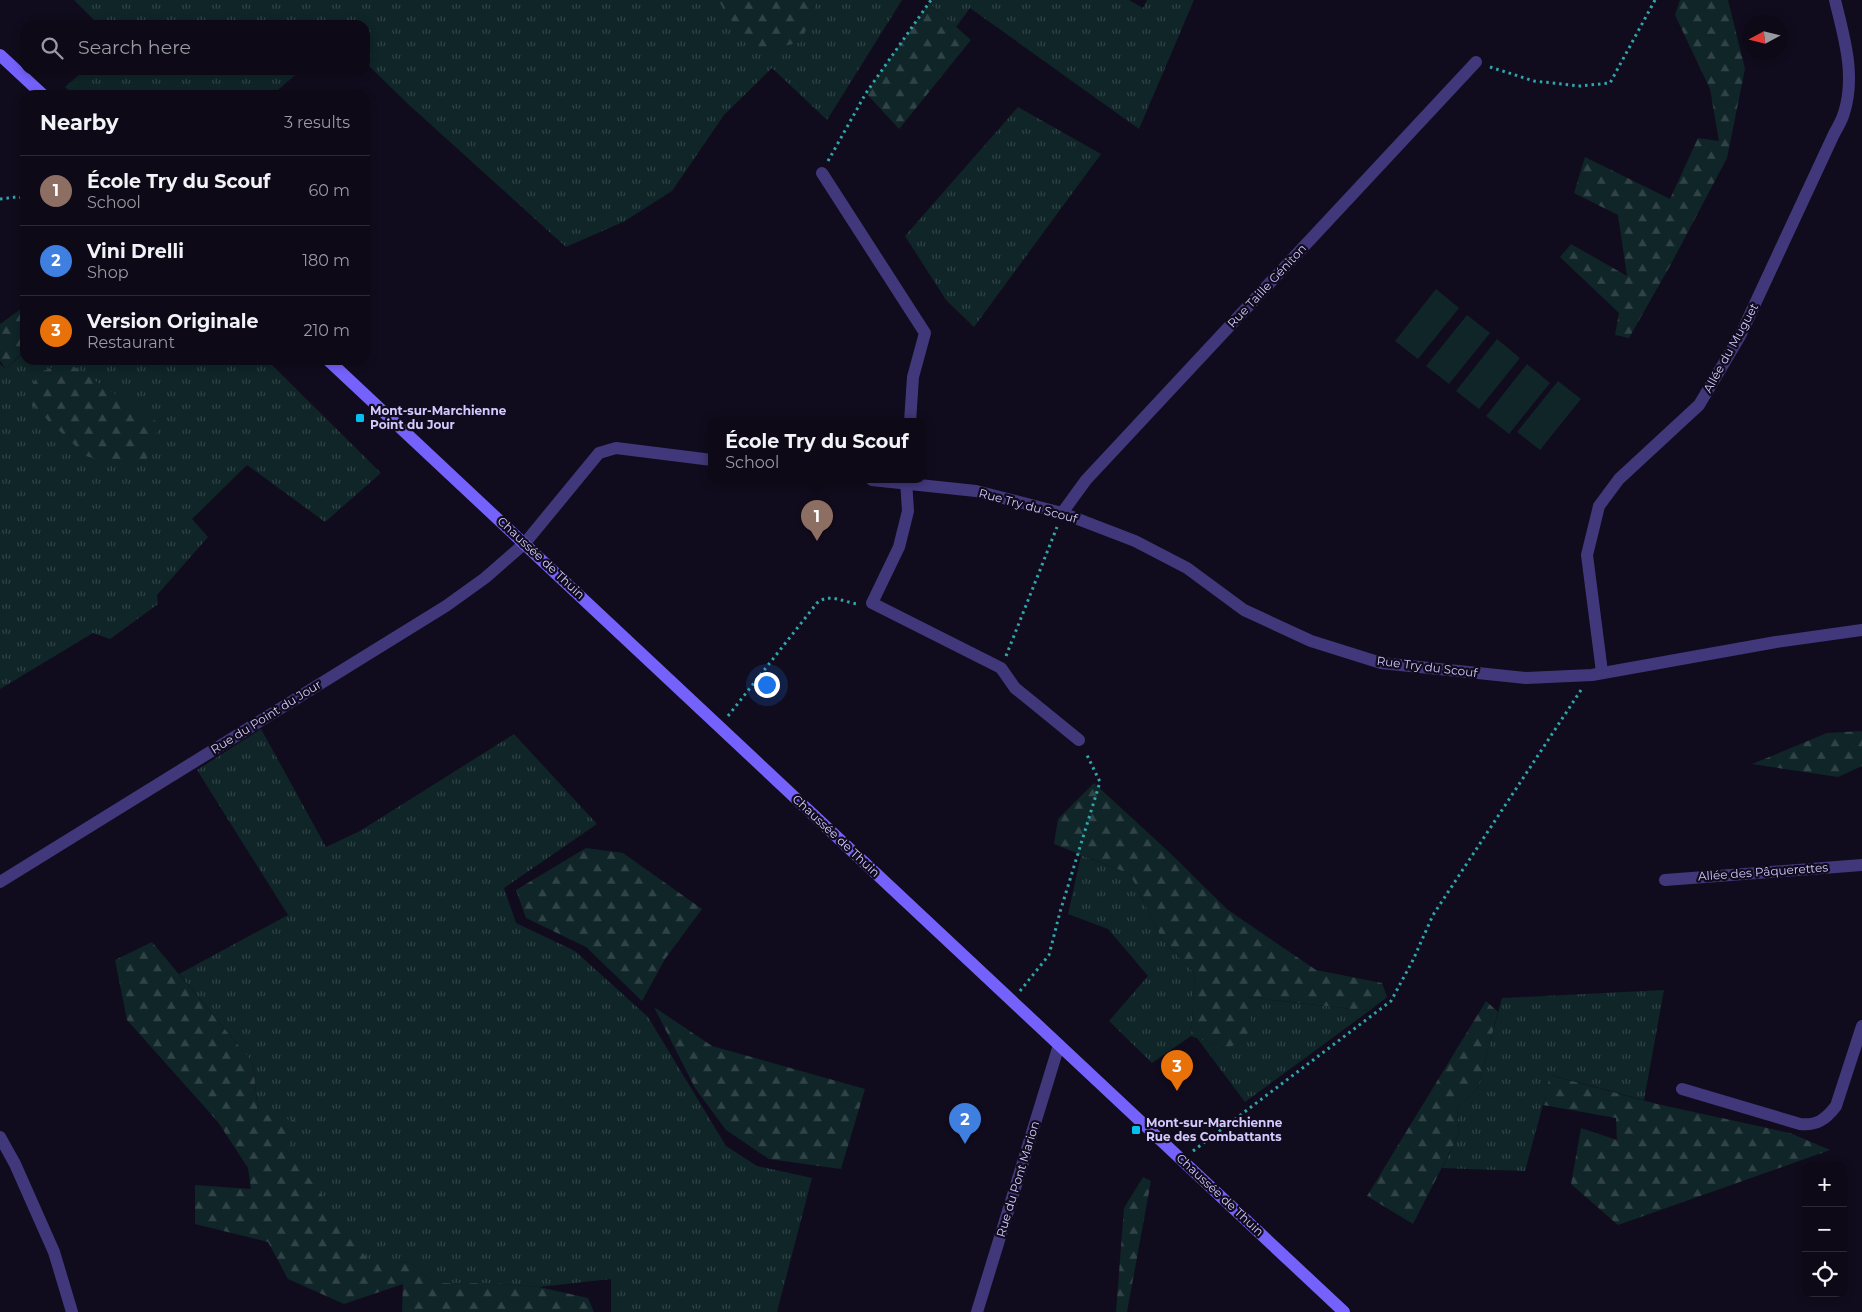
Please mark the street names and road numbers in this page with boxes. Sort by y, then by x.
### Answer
street label: Rue Taille Géniton [1224,241,1309,331]
street label: Allée du Muguet [1700,300,1761,395]
street label: Rue Try du Scouf [977,485,1080,526]
street label: Chaussée de Thuin [495,513,588,602]
street label: Rue Try du Scouf [1376,653,1479,680]
street label: Rue du Point du Jour [208,676,324,757]
street label: Chaussée de Thuin [790,791,883,880]
street label: Allée des Pâquerettes [1697,859,1829,884]
street label: Rue du Pont Marion [993,1119,1042,1239]
street label: Chaussée de Thuin [1174,1150,1267,1239]

